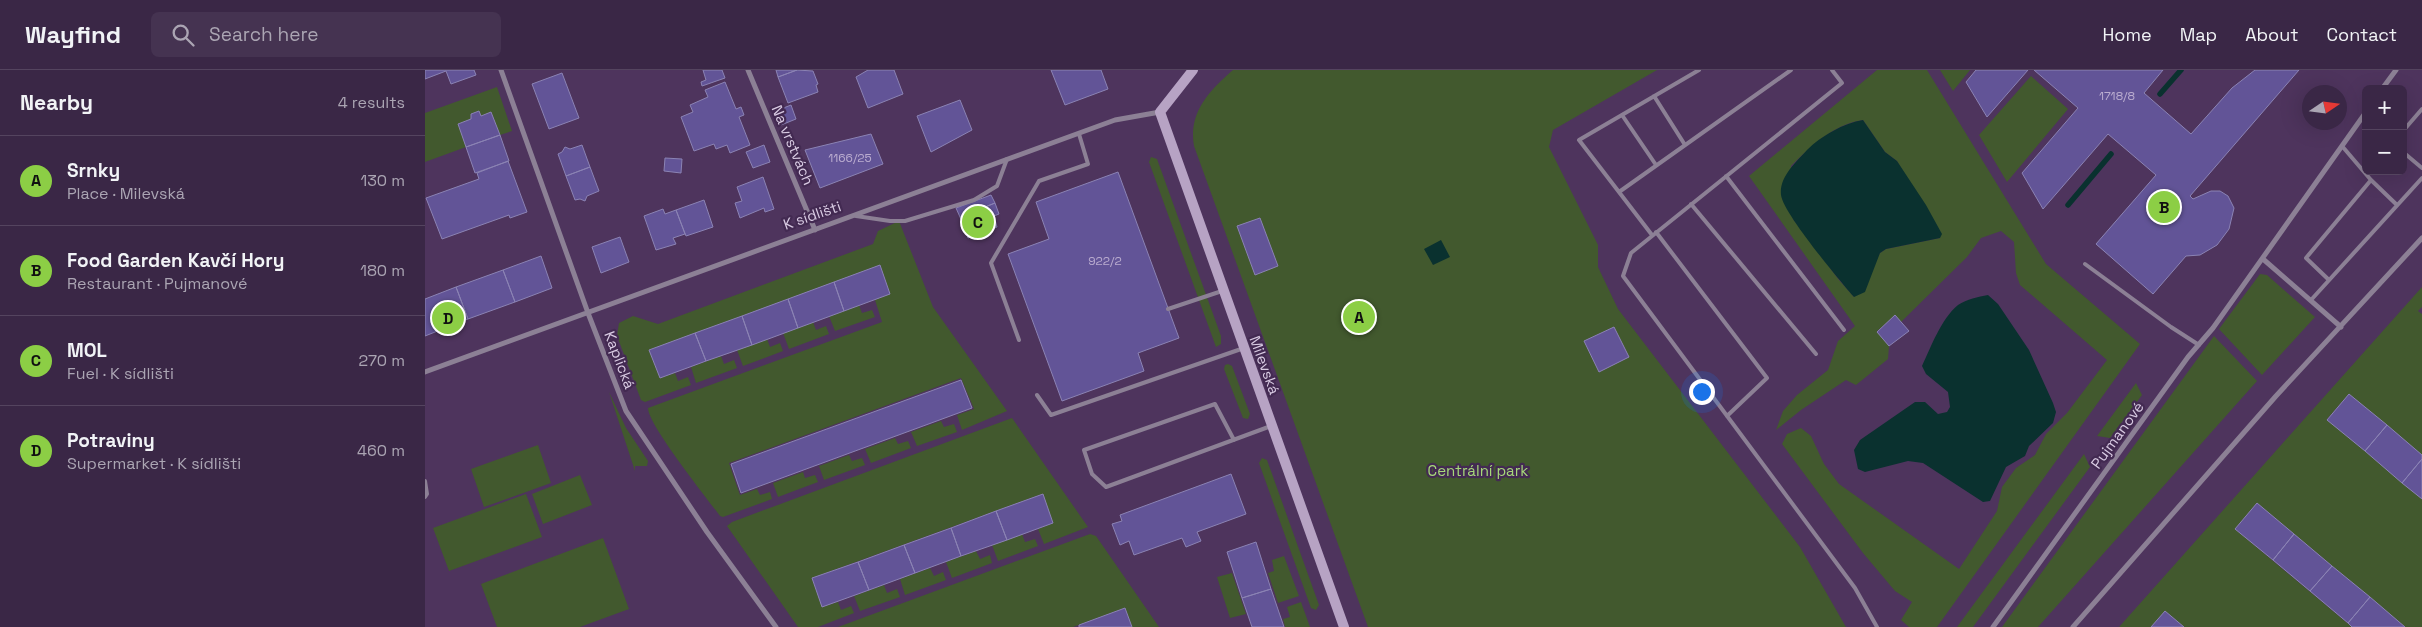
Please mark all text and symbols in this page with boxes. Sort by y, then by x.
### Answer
search box [151,12,501,57]
text: Wayfind [25,19,121,50]
icon: search [169,21,197,49]
text: Search here [209,22,319,47]
text: Home [2103,23,2152,46]
text: Map [2180,23,2217,46]
text: About [2245,23,2299,46]
text: Contact [2327,23,2397,46]
north arrow [2302,85,2347,130]
map controls [2362,85,2407,175]
button: + [2362,85,2407,130]
house number: 1718/8 [2099,88,2135,104]
text: Nearby [20,89,93,116]
text: 4 results [338,92,405,113]
street label: Na vrstvách [768,102,818,188]
button: − [2362,130,2407,175]
house number: 1166/25 [828,150,872,166]
text: Srnky [67,158,120,183]
text: A [31,170,41,191]
text: 130 m [361,170,405,191]
text: Place · Milevská [67,183,185,204]
pin: B [2148,188,2180,226]
street label: K sídlišti [781,196,843,234]
pin: C [962,203,994,241]
text: Food Garden Kavčí Hory [67,248,284,273]
house number: 922/2 [1088,253,1122,269]
text: B [31,260,41,281]
text: 180 m [360,260,405,281]
text: Restaurant · Pujmanové [67,273,248,294]
pin: A [1343,298,1375,336]
pin: D [432,299,464,337]
street label: Kaplická [600,328,640,392]
street label: Milevská [1246,333,1285,397]
text: MOL [67,338,107,363]
text: C [31,350,41,371]
text: 270 m [358,350,405,371]
text: Fuel · K sídlišti [67,363,174,384]
your location [1689,379,1715,405]
street label: Pujmanové [2086,398,2148,472]
text: Potraviny [67,428,155,453]
text: D [31,440,41,461]
text: 460 m [357,440,405,461]
text: Supermarket · K sídlišti [67,453,241,474]
park label: Centrální park [1428,461,1528,480]

